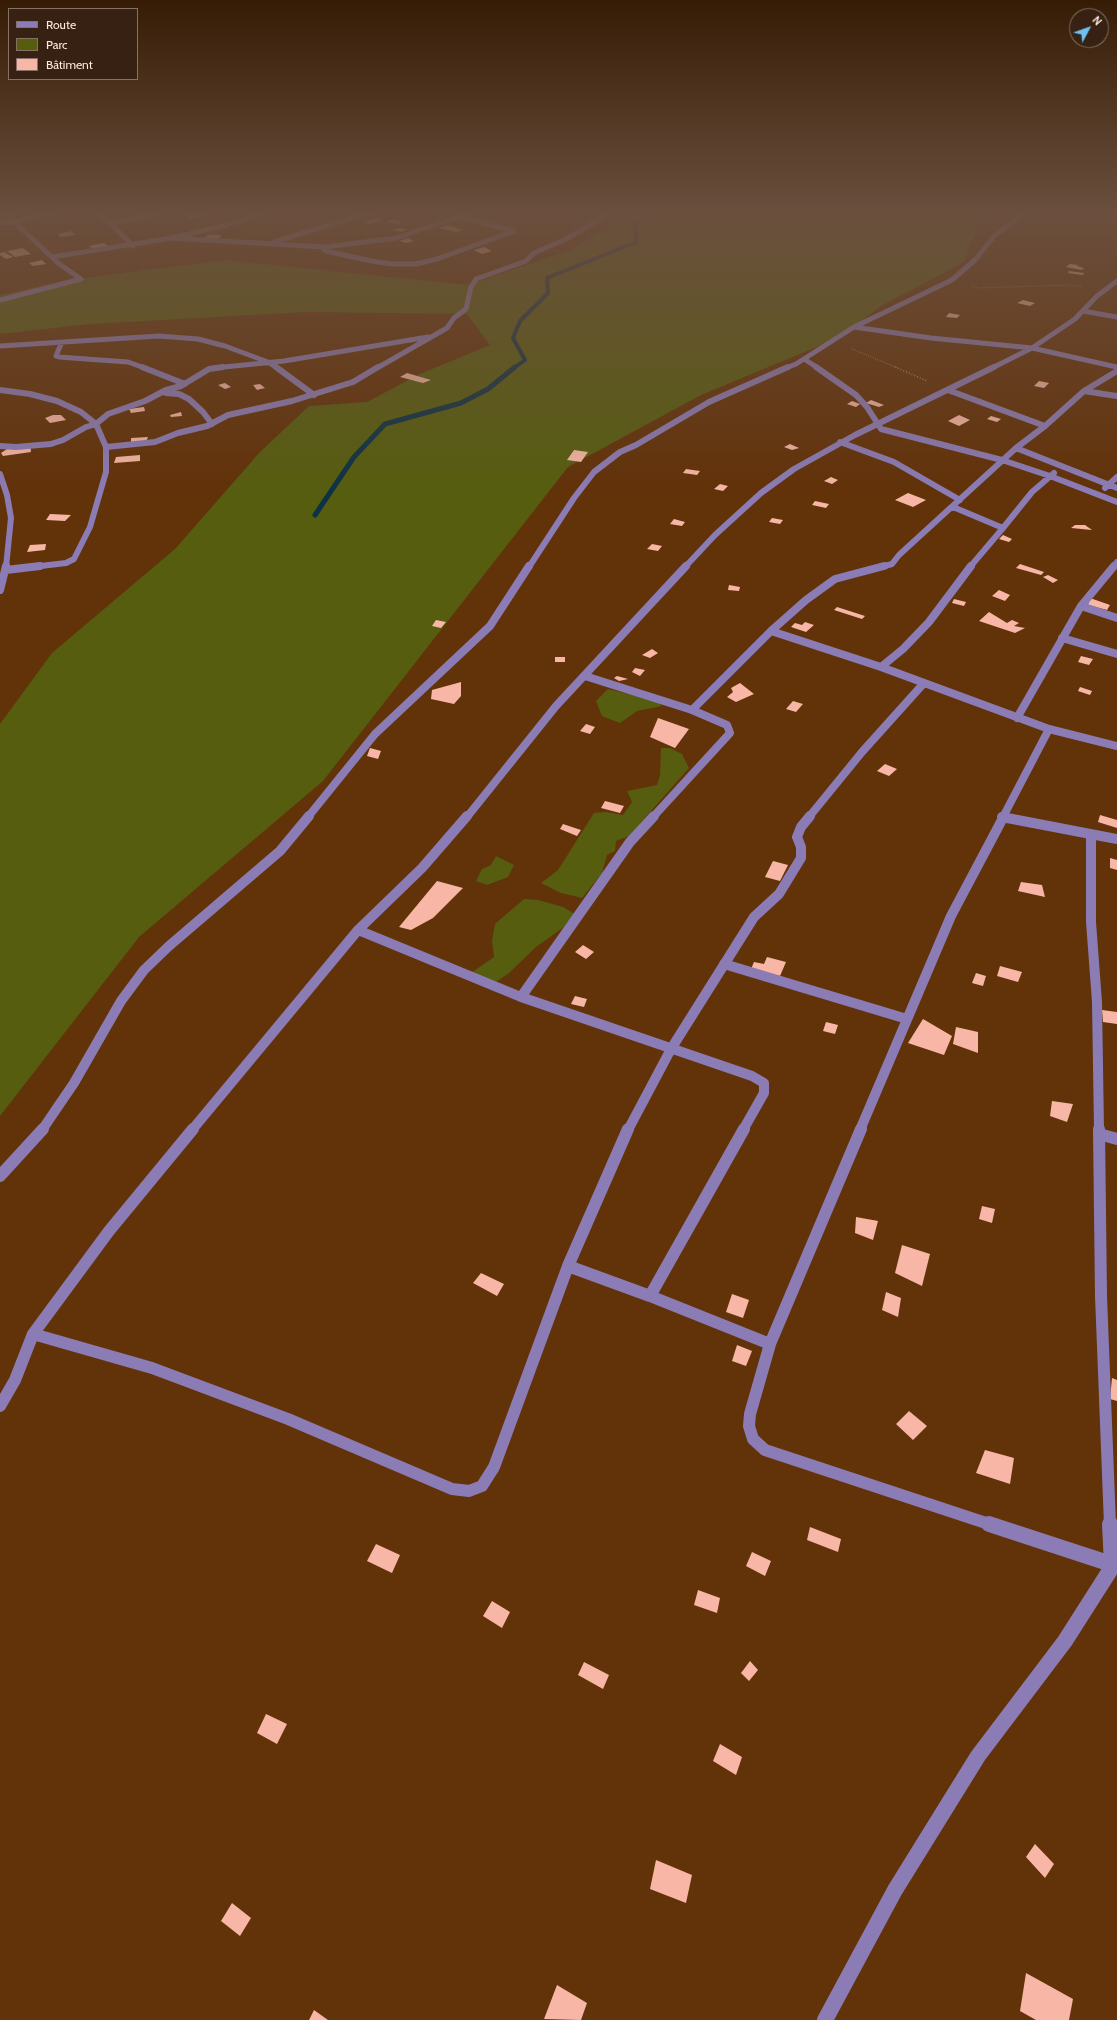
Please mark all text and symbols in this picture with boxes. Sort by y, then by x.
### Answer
legend [8,8,138,80]
north arrow [1069,8,1109,48]
text: N [1089,13,1105,28]
text: Route [46,17,76,32]
text: Parc [46,37,68,52]
text: Bâtiment [46,57,93,72]

